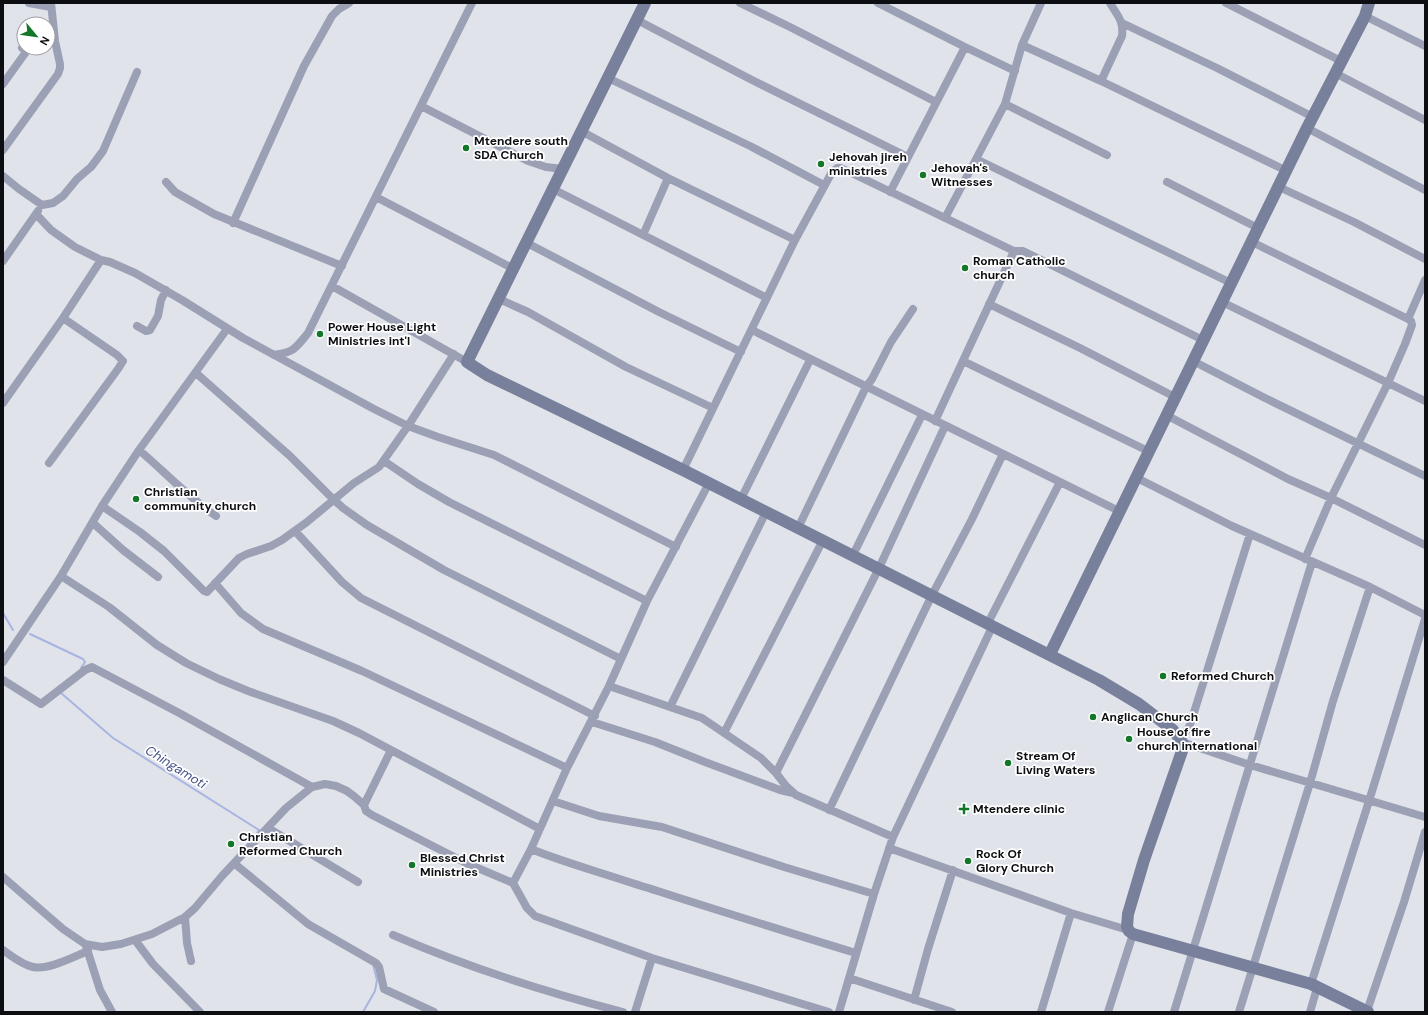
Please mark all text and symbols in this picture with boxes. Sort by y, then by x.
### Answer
north arrow [16,16,56,56]
text: N [37,34,53,48]
place label: Mtendere south SDA Church [474,133,568,163]
marker: Mtendere south SDA Church [461,143,471,153]
place label: Jehovah jireh ministries [829,149,907,179]
marker: Jehovah jireh ministries [816,159,826,169]
place label: Jehovah's Witnesses [931,160,993,190]
marker: Jehovah's Witnesses [918,170,928,180]
place label: Roman Catholic church [973,253,1066,283]
marker: Roman Catholic church [960,263,970,273]
place label: Power House Light Ministries int'l [328,319,436,349]
marker: Power House Light Ministries int'l [315,329,325,339]
place label: Christian community church [144,484,256,514]
marker: Christian community church [131,494,141,504]
place label: Reformed Church [1171,668,1274,684]
marker: Reformed Church [1158,671,1168,681]
place label: Anglican Church [1101,709,1198,725]
marker: Anglican Church [1088,712,1098,722]
place label: House of fire church international [1137,724,1257,754]
marker: House of fire church international [1124,734,1134,744]
water label: Chingamoti [142,742,210,793]
place label: Stream Of Living Waters [1016,748,1095,778]
marker: Stream Of Living Waters [1003,758,1013,768]
place label: Mtendere clinic [973,801,1065,817]
marker: Mtendere clinic [958,803,970,815]
place label: Christian Reformed Church [239,829,342,859]
marker: Christian Reformed Church [226,839,236,849]
place label: Rock Of Glory Church [976,846,1054,876]
place label: Blessed Christ Ministries [420,850,505,880]
marker: Rock Of Glory Church [963,856,973,866]
marker: Blessed Christ Ministries [407,860,417,870]

